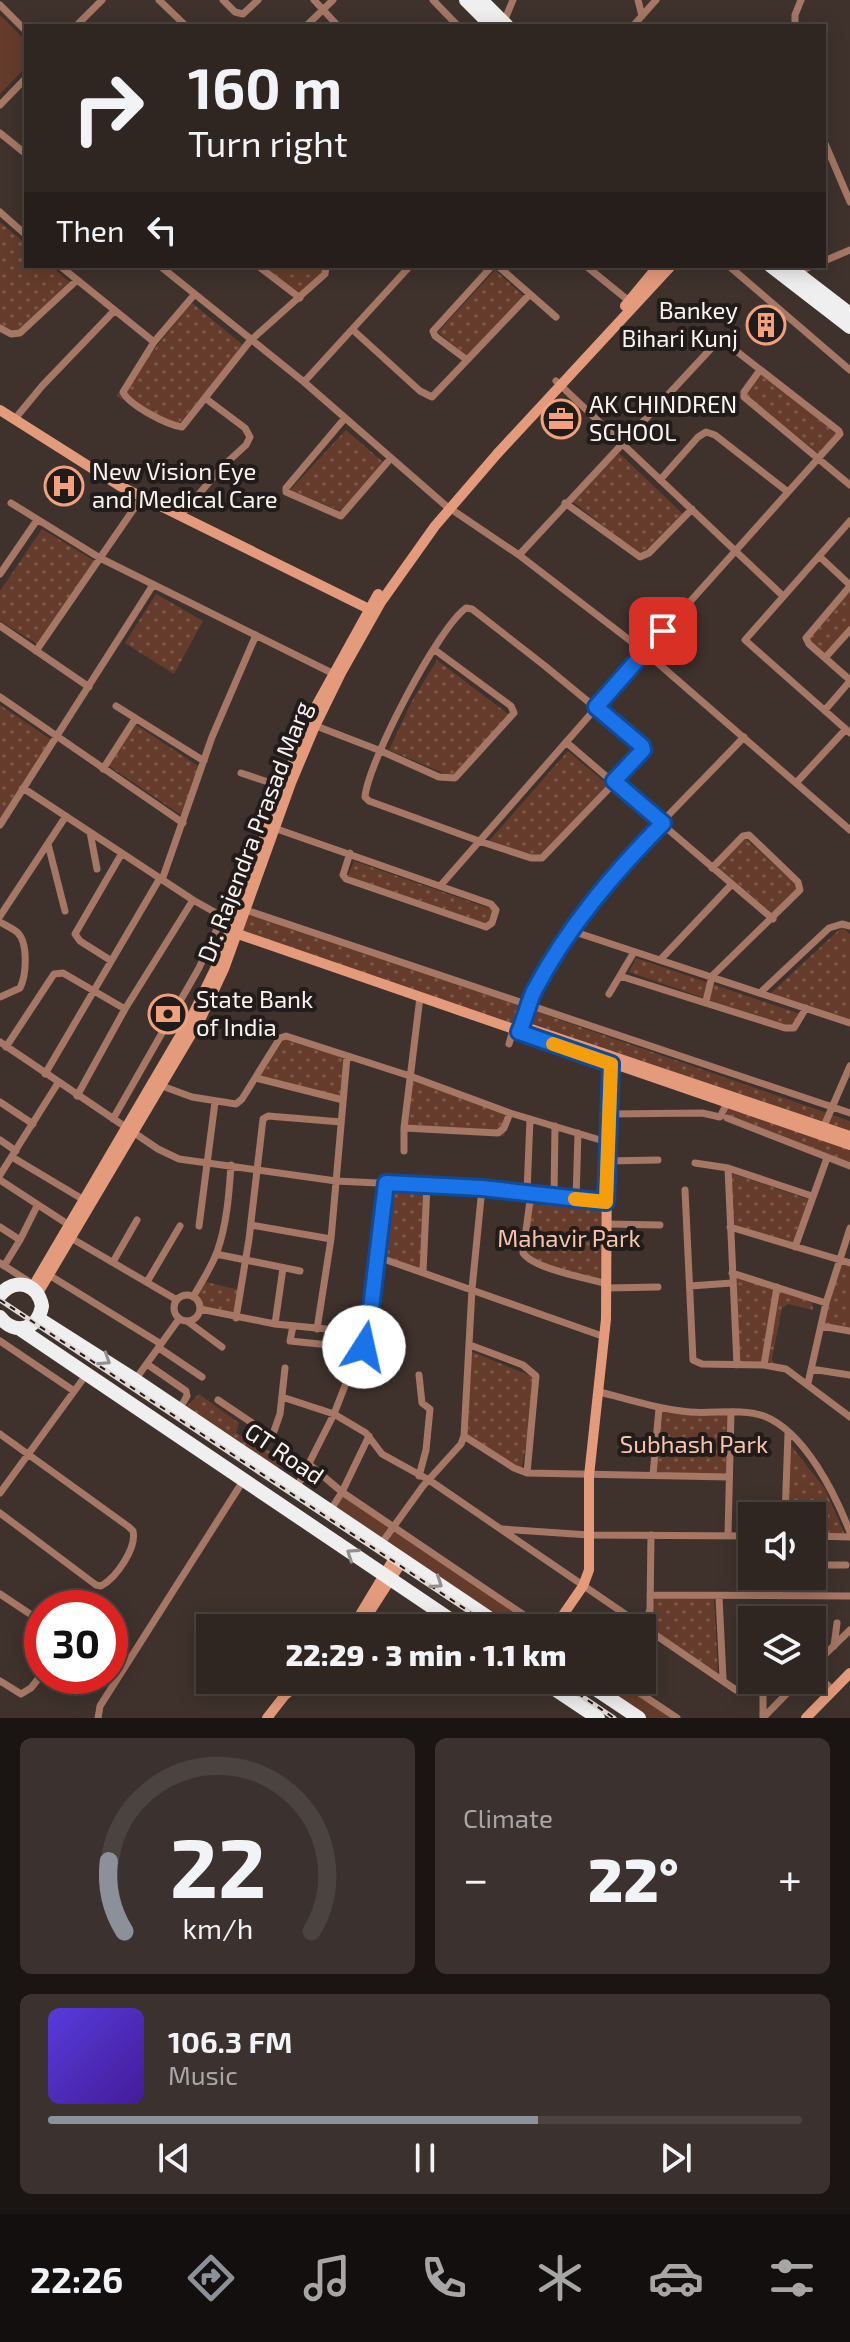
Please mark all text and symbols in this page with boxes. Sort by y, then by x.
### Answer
text: 160 m [188,53,342,120]
icon: right [56,56,160,160]
text: Turn right [188,121,348,164]
icon: left [140,208,184,252]
text: Then [56,212,124,248]
place label: Bankey Bihari Kunj [621,295,738,352]
building icon: Bankey Bihari Kunj [745,304,787,346]
place label: AK CHINDREN SCHOOL [589,389,737,446]
office icon: AK CHINDREN SCHOOL [540,398,582,440]
place label: New Vision Eye and Medical Care [92,456,278,513]
hospital icon: New Vision Eye and Medical Care [43,465,85,507]
pin [629,597,697,665]
icon: arrive [641,609,685,653]
street label: Dr. Rajendra Prasad Marg [191,697,317,966]
place label: State Bank of India [196,984,313,1041]
bank icon: State Bank of India [147,993,189,1035]
park label: Mahavir Park [497,1223,641,1252]
position arrow [322,1305,406,1389]
one-way arrow [96,1351,110,1366]
street label: GT Road [240,1416,330,1490]
park label: Subhash Park [620,1429,768,1458]
map controls [738,1502,826,1694]
button: sound [738,1502,826,1590]
one-way arrow [346,1548,361,1563]
one-way arrow [428,1573,443,1588]
speed limit sign: 30 [24,1590,128,1694]
button: layers [738,1606,826,1694]
text: 22:29 · 3 min · 1.1 km [285,1636,567,1672]
text: Climate [463,1802,553,1833]
text: 22 [169,1815,266,1915]
text: 22° [588,1842,679,1914]
text: − [463,1851,489,1904]
text: + [778,1851,802,1904]
text: km/h [182,1910,253,1945]
text: 106.3 FM [168,2023,293,2059]
text: Music [168,2059,238,2090]
icon: previous [152,2136,196,2180]
icon: pause [403,2136,447,2180]
icon: next [654,2136,698,2180]
icon: directions [183,2250,239,2306]
icon: music [299,2250,355,2306]
icon: phone [416,2250,472,2306]
icon: climate [532,2250,588,2306]
icon: car [648,2250,704,2306]
icon: filters [764,2250,820,2306]
text: 22:26 [30,2257,123,2300]

